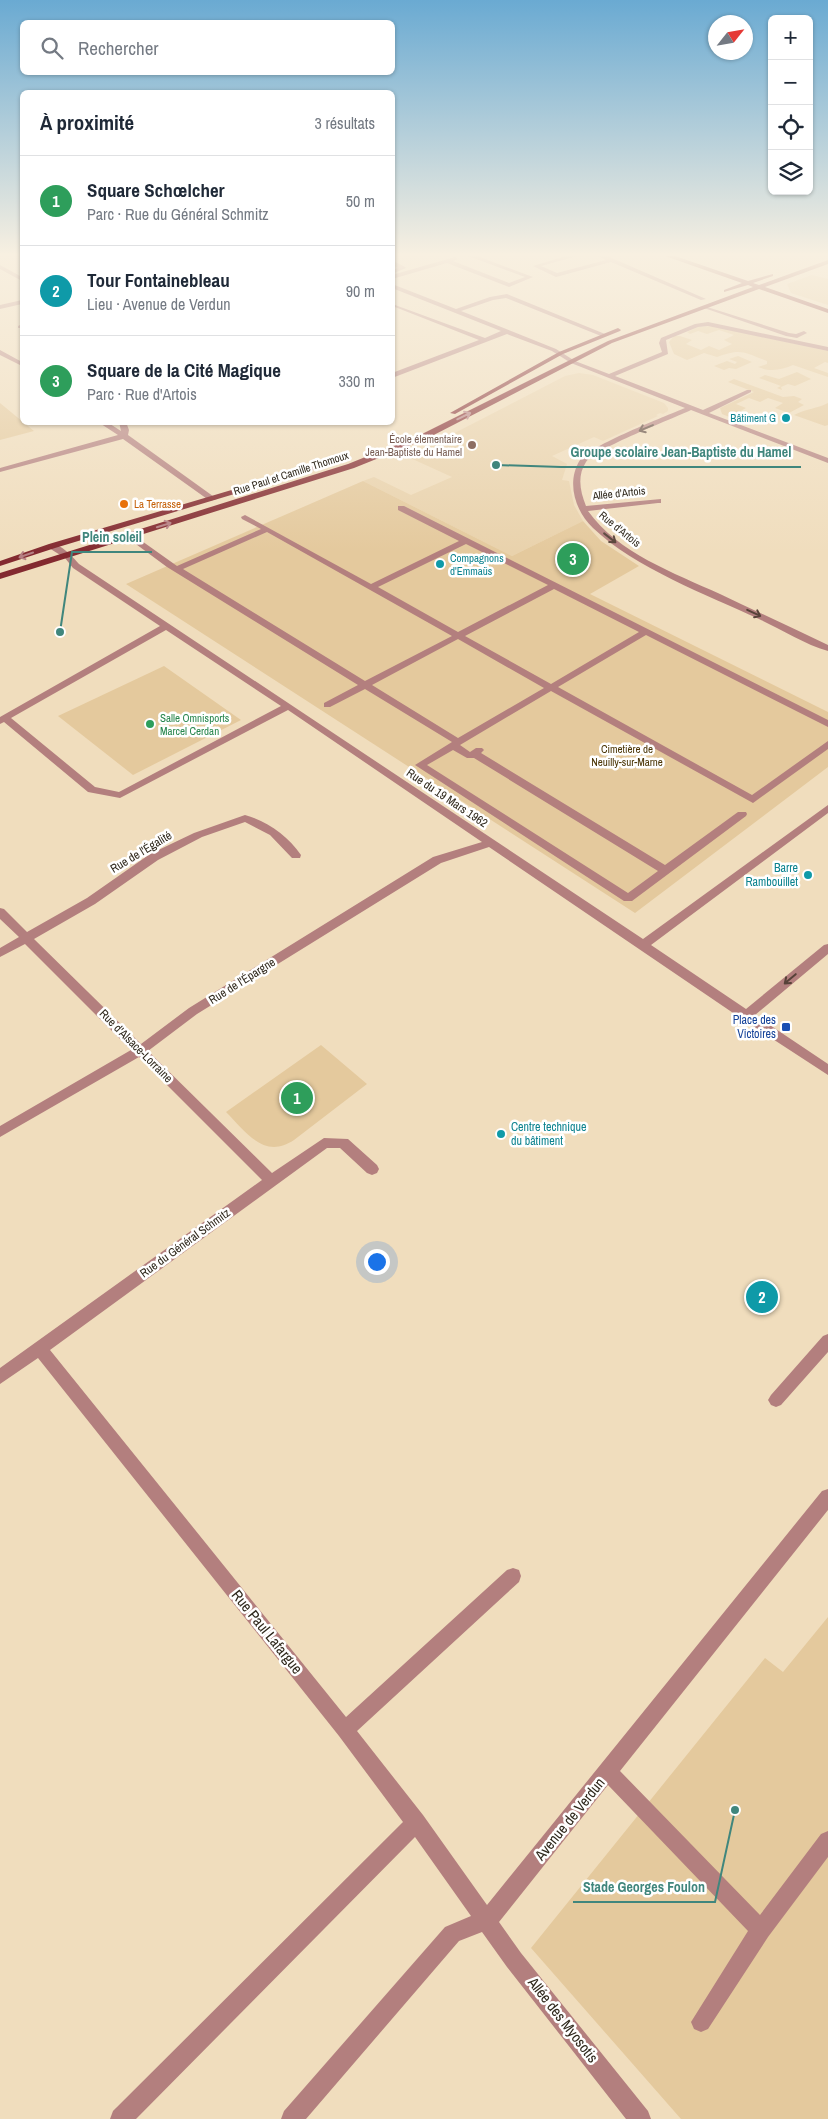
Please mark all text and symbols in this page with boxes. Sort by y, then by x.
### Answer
north arrow [708,15,753,60]
map controls [768,15,813,195]
button: + [768,15,813,60]
search box [20,20,395,75]
icon: search [38,34,66,62]
text: Rechercher [78,35,159,61]
button: − [768,60,813,105]
button: locate [768,105,813,150]
text: À proximité [40,108,134,137]
text: 3 résultats [314,112,375,134]
button: layers [768,150,813,195]
text: Square Schœlcher [87,177,225,203]
text: 1 [52,190,60,212]
text: 50 m [346,190,375,212]
text: Parc · Rue du Général Schmitz [87,203,269,225]
text: Tour Fontainebleau [87,267,230,293]
text: 2 [52,280,60,302]
text: 90 m [346,280,375,302]
text: Lieu · Avenue de Verdun [87,293,231,315]
text: Square de la Cité Magique [87,357,281,383]
text: 3 [52,370,60,392]
text: 330 m [339,370,375,392]
text: Parc · Rue d'Artois [87,383,197,405]
one-way arrow [456,411,471,420]
place label: Bâtiment G [730,411,776,425]
marker: Bâtiment G [780,412,792,424]
one-way arrow [639,423,654,433]
place label: École élementaire Jean-Baptiste du Hamel [365,432,462,459]
callout: Groupe scolaire Jean-Baptiste du Hamel [561,438,801,467]
marker: École élementaire Jean-Baptiste du Hamel [466,439,478,451]
text: Groupe scolaire Jean-Baptiste du Hamel [571,443,791,461]
street label: Rue Paul et Camille Thomoux [232,448,351,498]
street label: Allée d'Artois [591,483,647,503]
place label: La Terrasse [134,497,181,511]
marker: La Terrasse [118,498,130,510]
street label: Rue d'Artois [596,508,644,550]
one-way arrow [156,520,171,529]
callout: Plein soleil [72,523,152,552]
text: Plein soleil [82,528,142,546]
one-way arrow [604,532,617,543]
pin: 3 [557,540,589,578]
one-way arrow [19,551,34,560]
place label: Compagnons d'Emmaüs [450,551,504,578]
marker: Compagnons d'Emmaüs [434,558,446,570]
one-way arrow [746,609,761,619]
place label: Salle Omnisports Marcel Cerdan [160,711,230,738]
marker: Salle Omnisports Marcel Cerdan [144,718,156,730]
park label: Cimetière de Neuilly-sur-Marne [591,742,663,769]
street label: Rue du 19 Mars 1962 [403,765,491,831]
street label: Rue de l'Égalité [107,827,175,877]
place label: Barre Rambouillet [745,860,798,890]
marker: Barre Rambouillet [802,869,814,881]
street label: Rue de l'Épargne [206,954,278,1008]
one-way arrow [784,973,797,984]
street label: Rue d'Alsace-Lorraine [96,1006,176,1086]
place label: Place des Victoires [733,1012,776,1042]
marker: Place des Victoires [780,1021,792,1033]
pin: 1 [281,1079,313,1117]
place label: Centre technique du bâtiment [511,1119,587,1149]
marker: Centre technique du bâtiment [495,1128,507,1140]
street label: Rue du Général Schmitz [137,1205,233,1281]
your location [364,1249,390,1275]
pin: 2 [746,1278,778,1316]
street label: Rue Paul Lafargue [227,1585,308,1678]
street label: Avenue de Verdun [529,1773,610,1865]
callout: Stade Georges Foulon [573,1873,715,1902]
text: Stade Georges Foulon [583,1878,705,1896]
street label: Allée des Myosotis [523,1972,603,2067]

